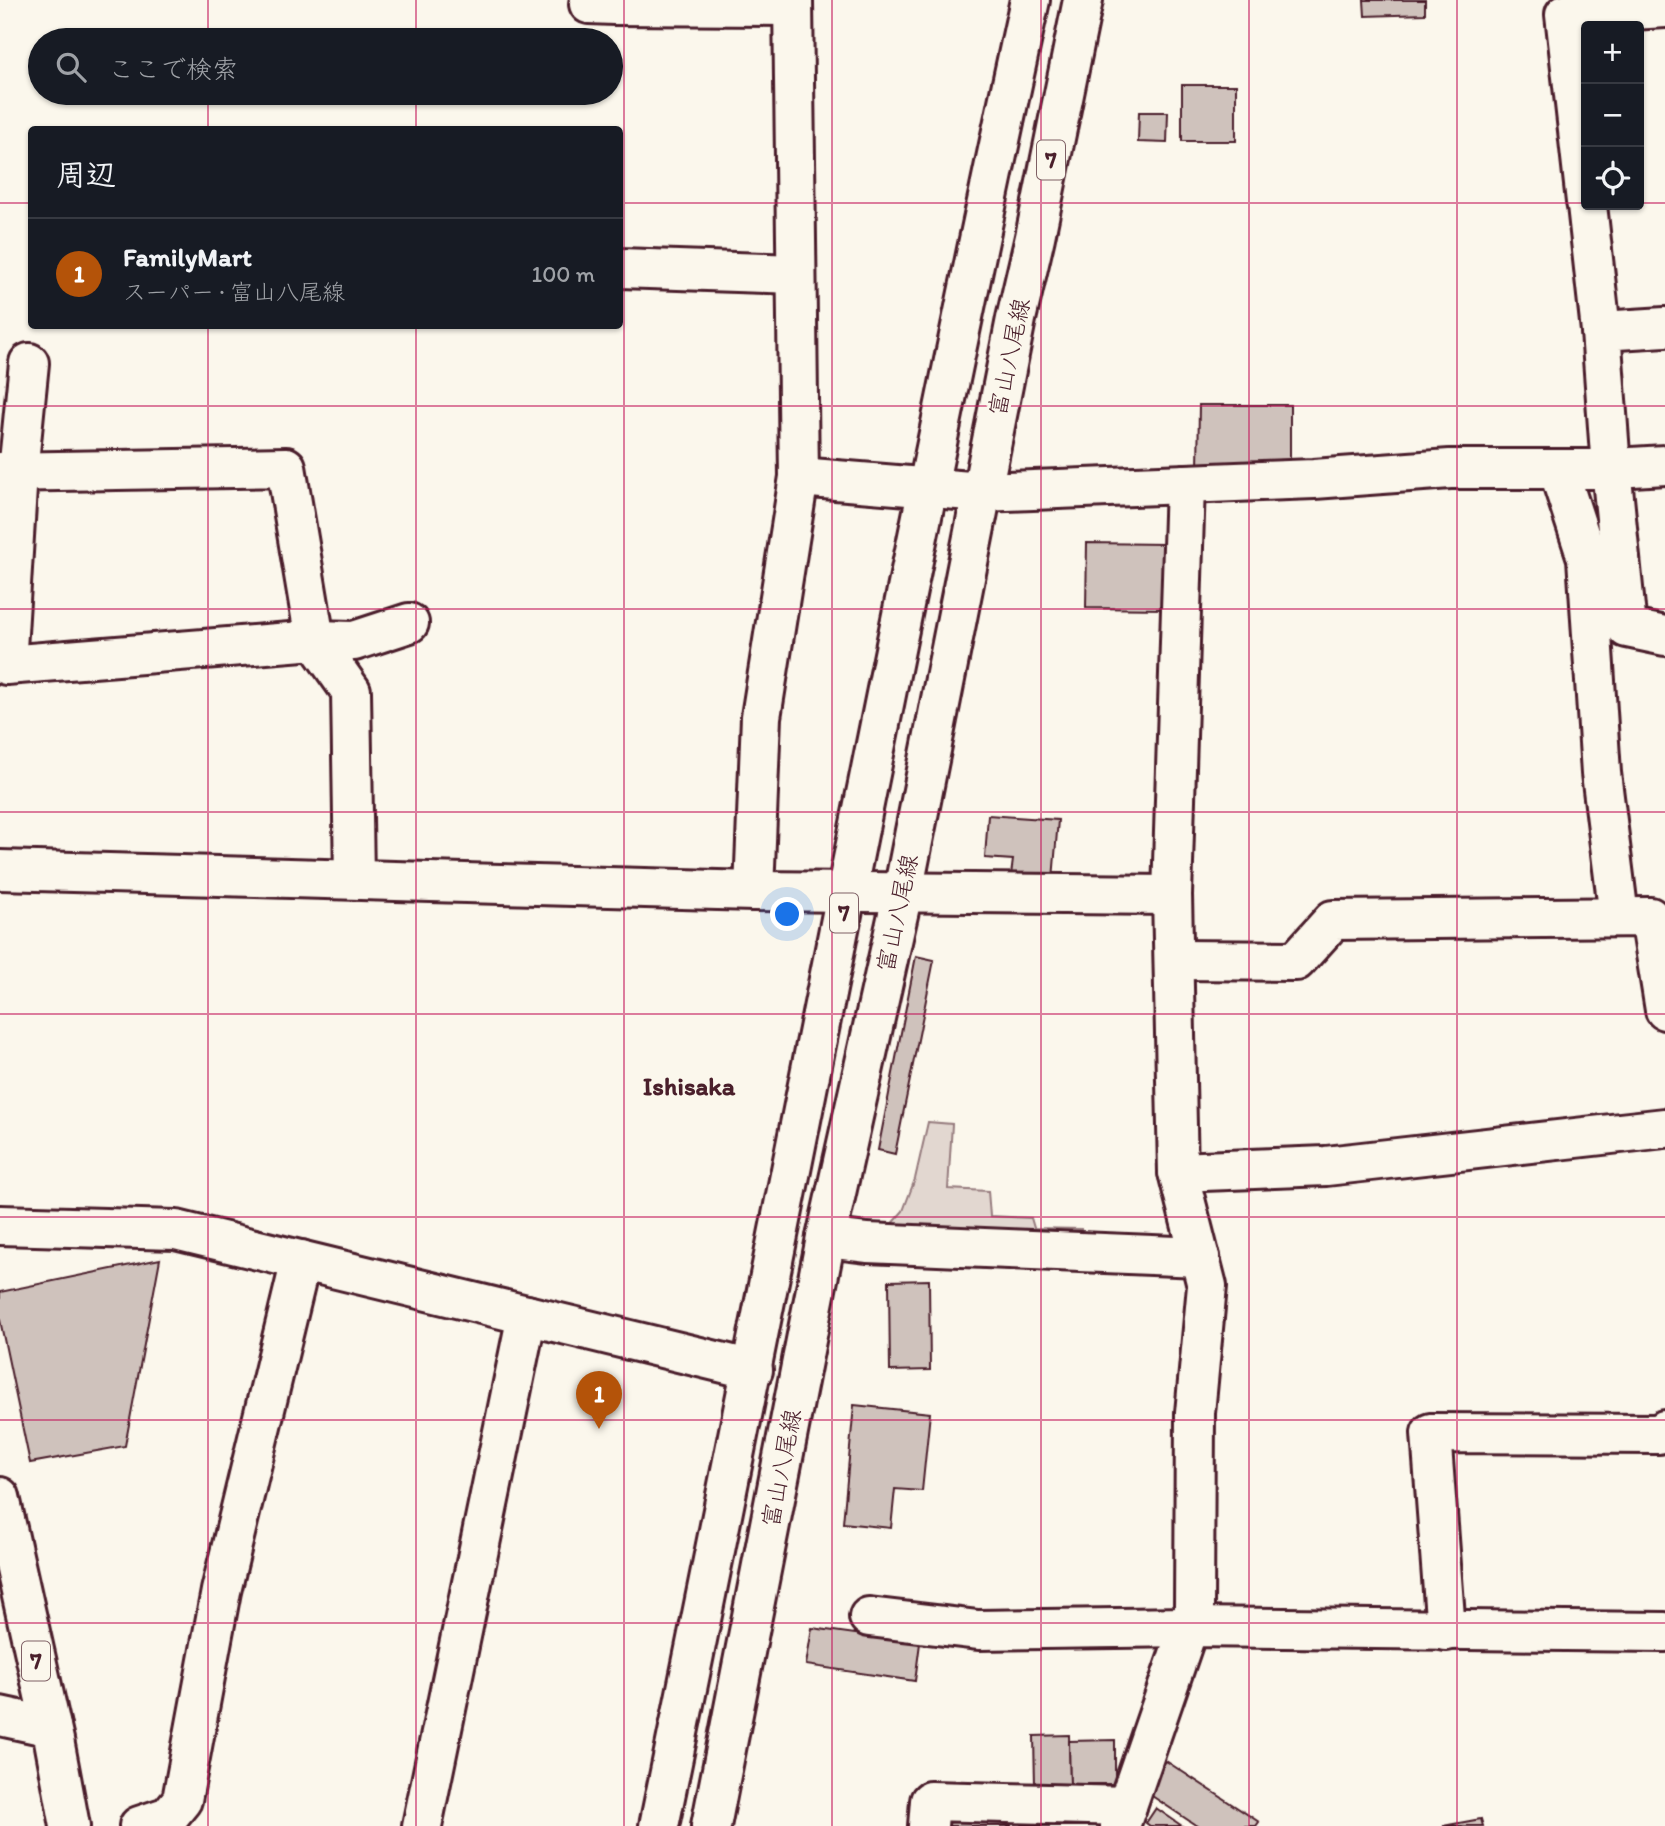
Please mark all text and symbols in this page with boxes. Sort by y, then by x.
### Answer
map controls [1581,21,1644,210]
button: + [1581,21,1644,84]
search box [28,28,623,105]
icon: search [52,48,90,86]
text: ここで検索 [108,53,238,85]
button: − [1581,84,1644,147]
road number: 7 [1037,140,1065,180]
button: locate [1581,147,1644,210]
text: 周辺 [56,156,116,193]
text: FamilyMart [123,241,252,273]
text: 1 [74,260,84,288]
text: 100 m [531,260,595,288]
text: スーパー · 富山八尾線 [123,278,345,306]
street label: 富山八尾線 [982,295,1036,419]
street label: 富山八尾線 [870,851,924,975]
road number: 7 [830,893,858,932]
your location [770,897,804,931]
district label: Ishisaka [643,1070,736,1102]
pin: 1 [576,1371,622,1429]
street label: 富山八尾線 [755,1406,807,1530]
road number: 7 [22,1642,50,1680]

